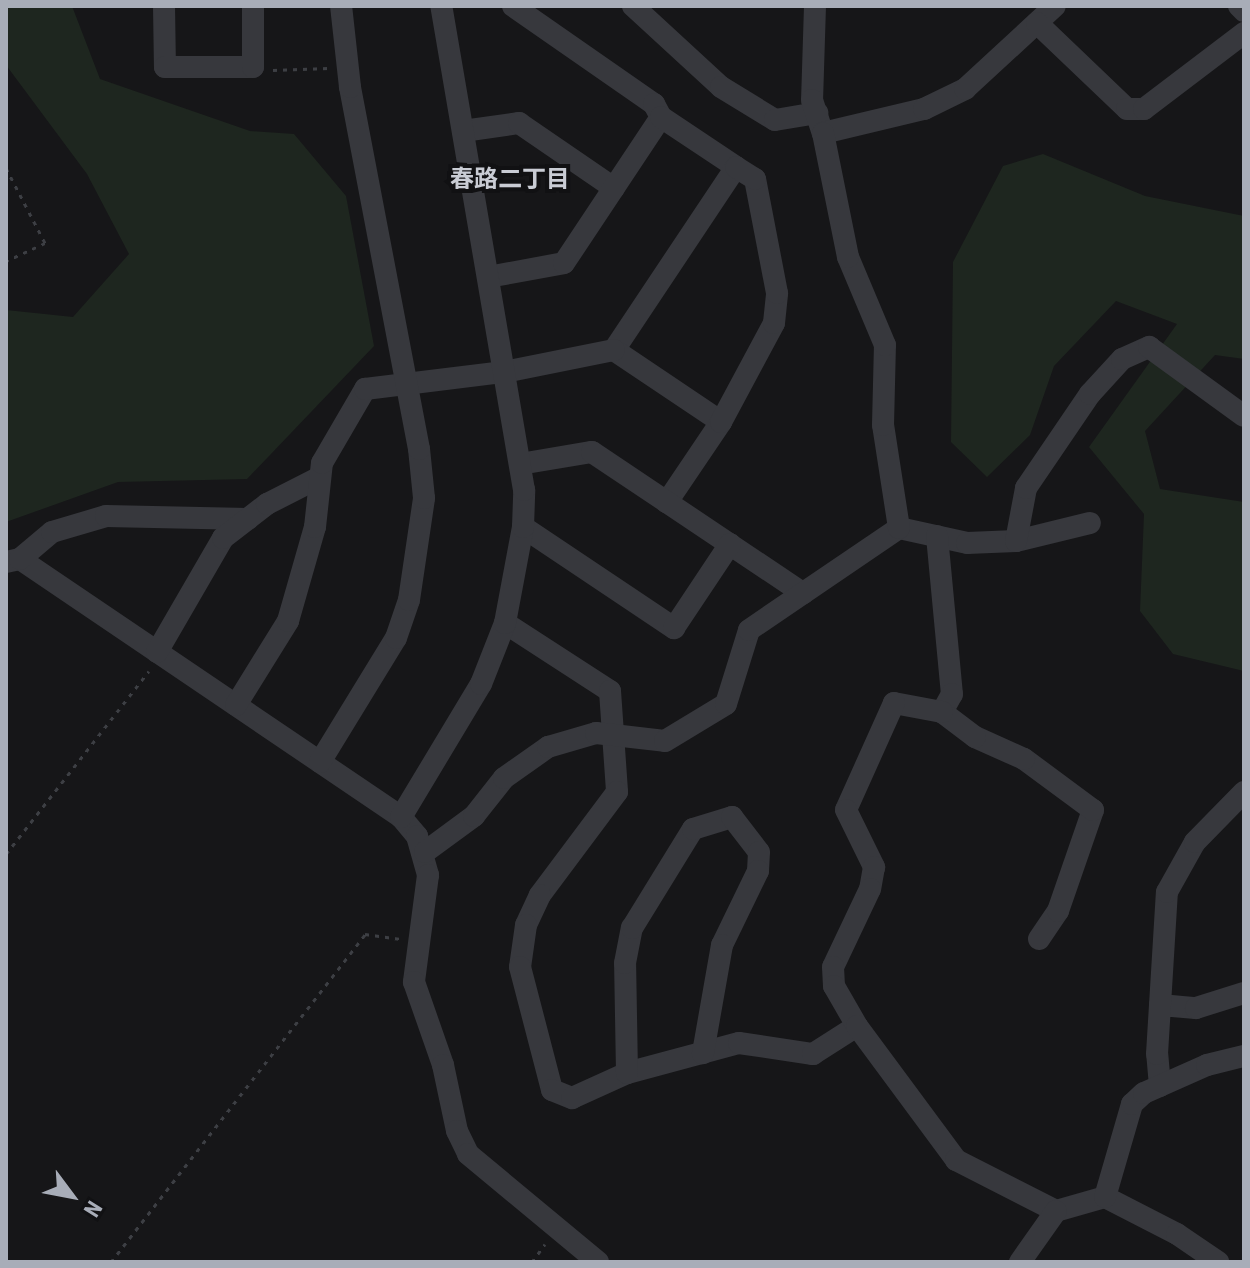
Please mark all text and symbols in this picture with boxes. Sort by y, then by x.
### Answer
district label: 春路二丁目 [450,166,570,194]
north arrow [32,1156,112,1236]
text: N [79,1197,107,1221]

